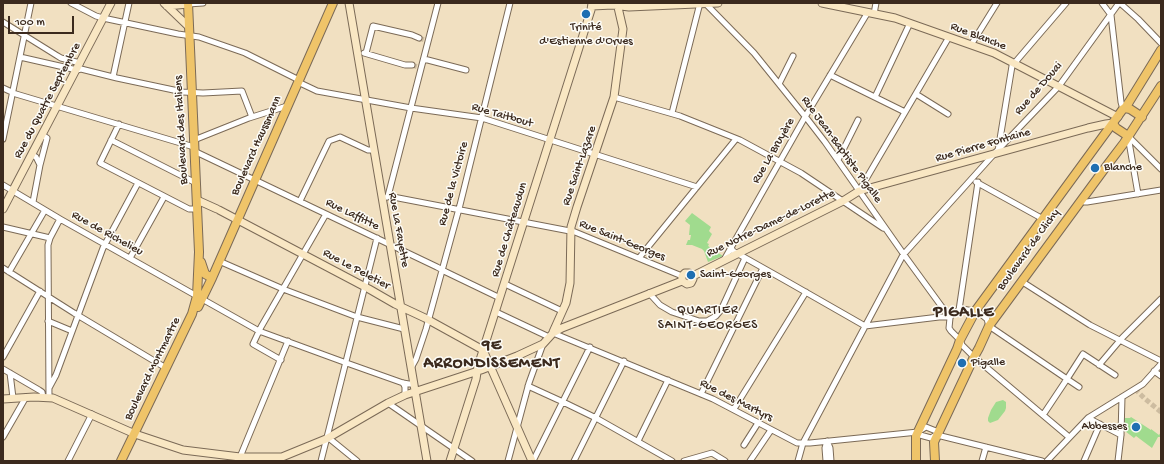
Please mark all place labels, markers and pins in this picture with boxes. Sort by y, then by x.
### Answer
marker: Trinité d'Estienne d'Orves [580,8,592,20]
place label: Trinité d'Estienne d'Orves [539,21,633,49]
place label: Blanche [1104,161,1142,175]
marker: Blanche [1089,162,1101,174]
place label: Saint-Georges [700,268,771,282]
marker: Saint-Georges [685,269,697,281]
place label: Pigalle [971,356,1005,370]
marker: Pigalle [956,357,968,369]
place label: Abbesses [1082,420,1127,434]
marker: Abbesses [1130,421,1142,433]

